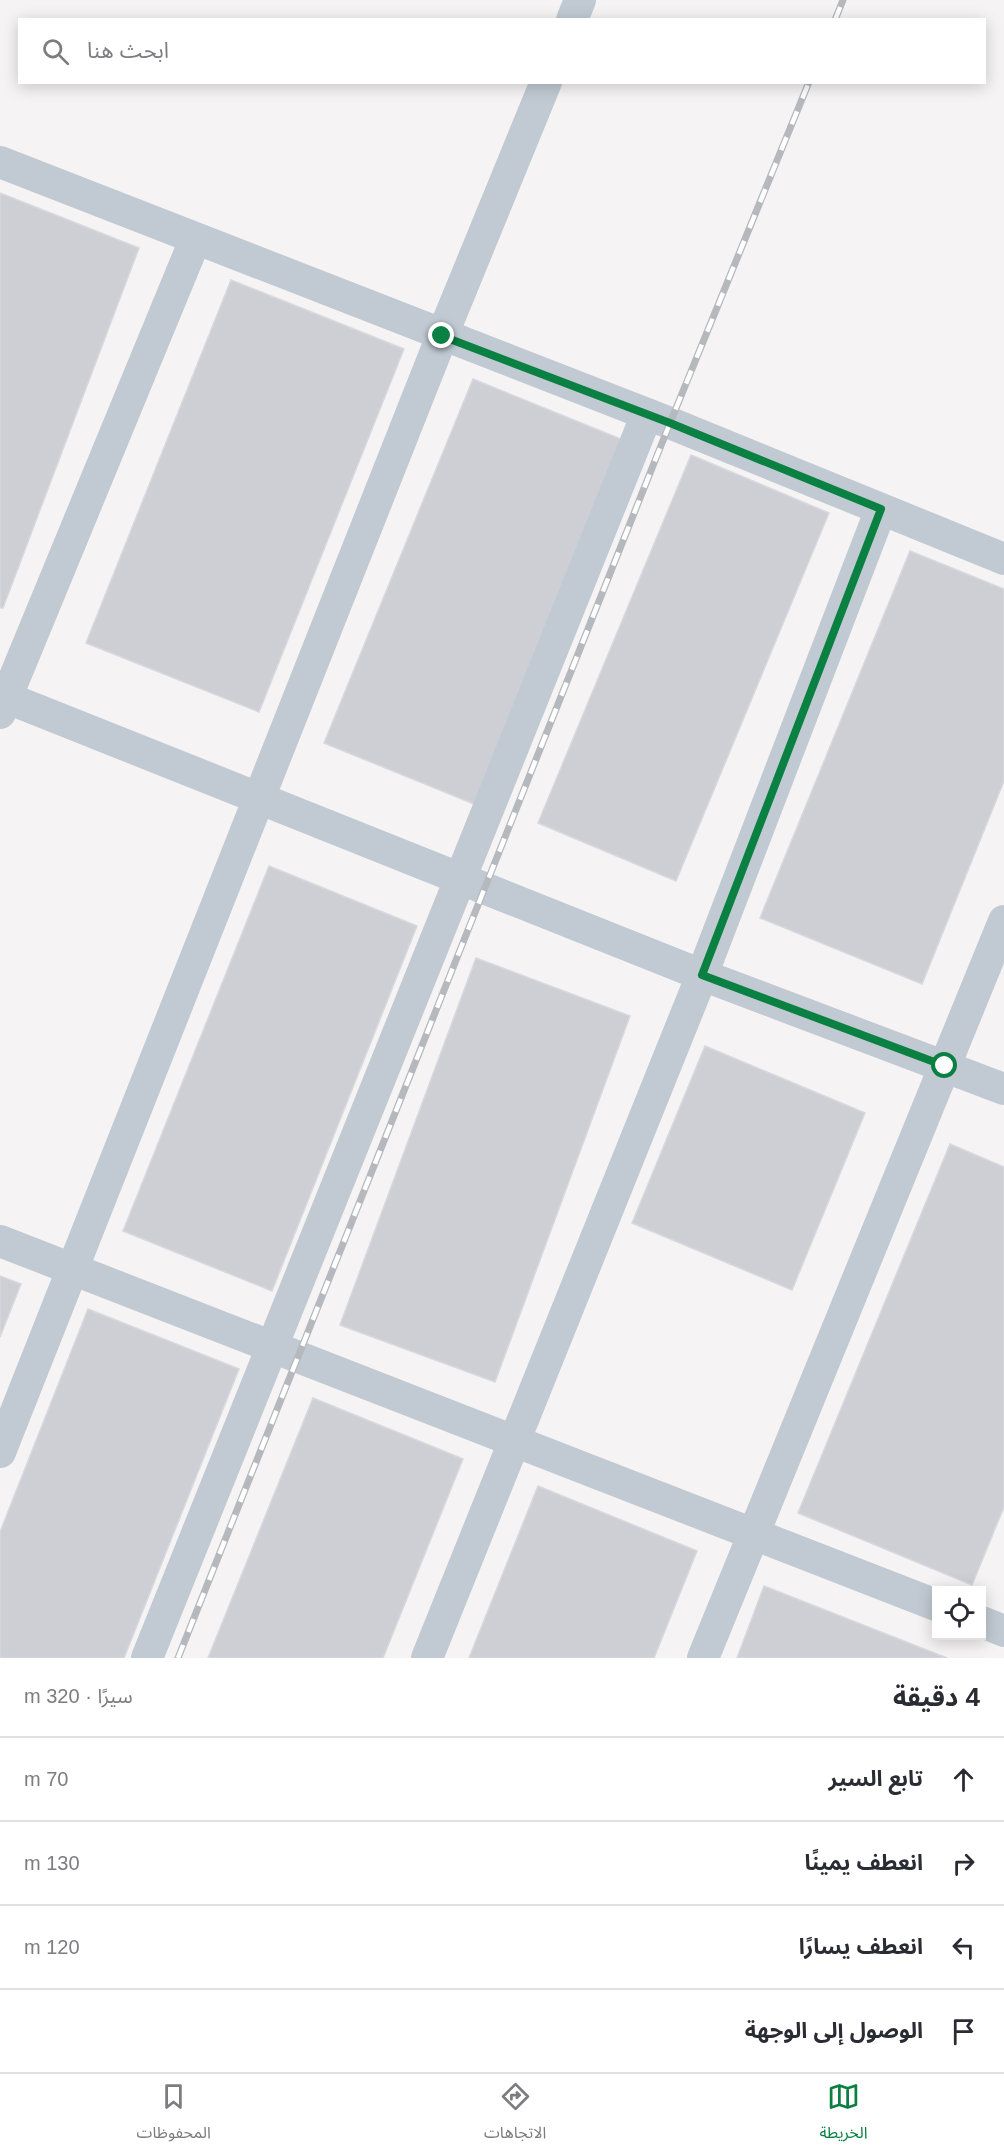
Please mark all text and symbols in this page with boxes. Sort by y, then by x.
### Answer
search box [18,18,986,84]
icon: search [39,35,72,68]
text: ابحث هنا [87,38,169,63]
route end [428,322,454,348]
route start [931,1052,957,1078]
map controls [932,1586,986,1640]
button: locate [932,1586,986,1640]
text: 4 دقيقة [893,1682,980,1712]
text: سيرًا · 320 m [24,1685,133,1707]
icon: ahead [947,1763,980,1796]
text: تابع السير [829,1766,923,1791]
text: 70 m [24,1768,68,1790]
icon: right [947,1847,980,1880]
text: انعطف يمينًا [804,1850,923,1875]
text: 130 m [24,1852,80,1874]
icon: left [947,1931,980,1964]
text: انعطف يسارًا [799,1934,923,1959]
text: 120 m [24,1936,80,1958]
icon: arrive [947,2015,980,2048]
text: الوصول إلى الوجهة [745,2018,923,2043]
tab: المحفوظات [137,2080,211,2150]
tab: الاتجاهات [484,2080,546,2150]
tab: الخريطة [820,2080,867,2150]

